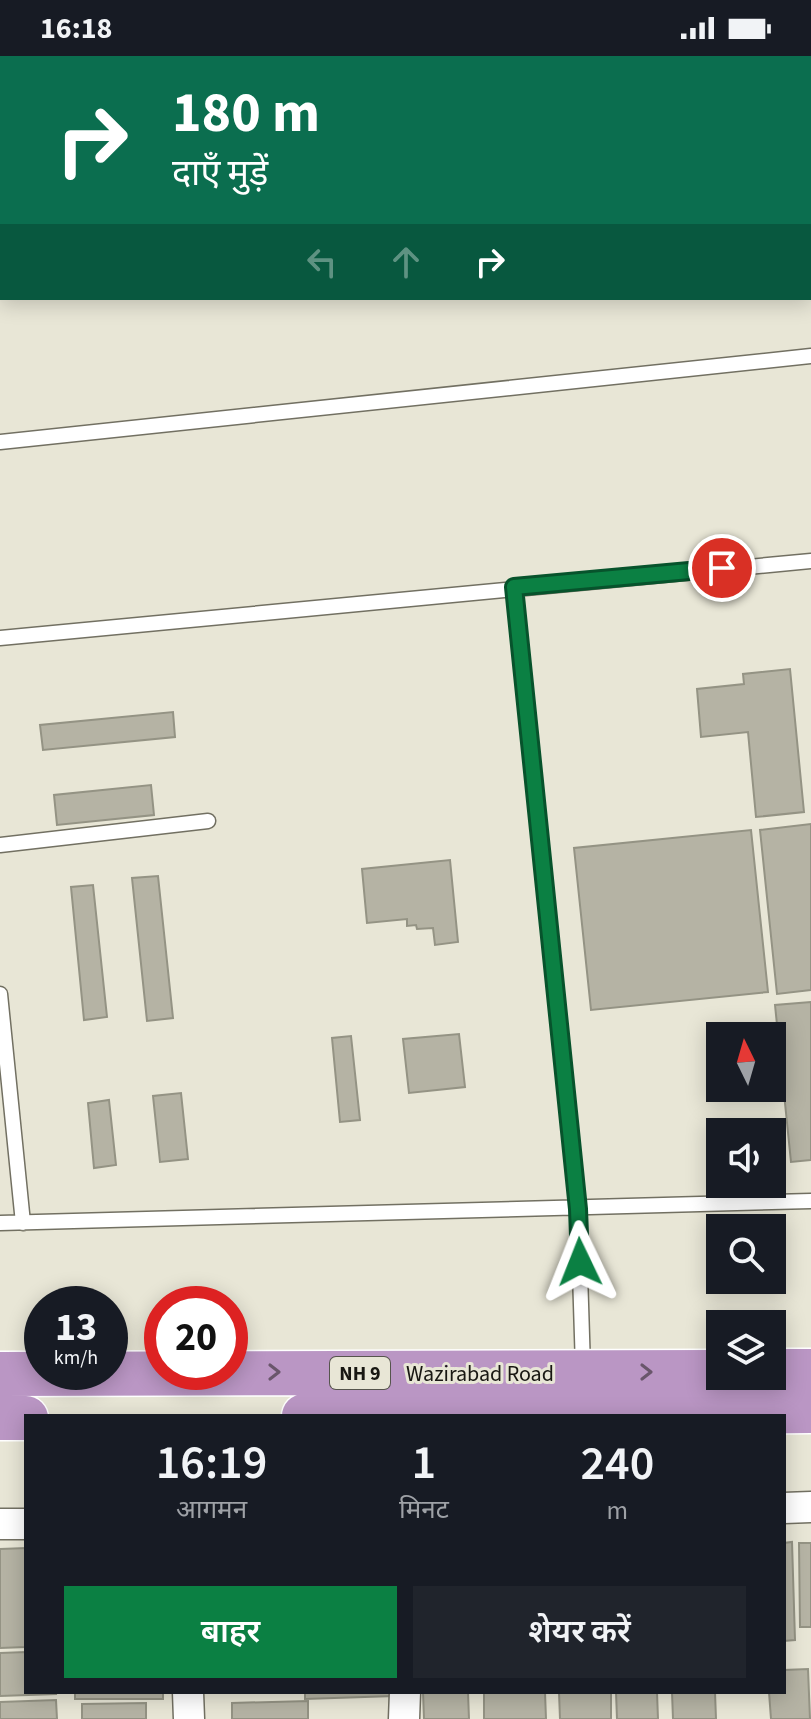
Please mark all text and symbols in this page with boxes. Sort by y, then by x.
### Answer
text: 16:18 [40,7,112,50]
text: 180 m [172,74,320,153]
icon: right [40,88,144,192]
text: दाएँ मुड़ें [172,148,268,199]
icon: left [300,240,344,284]
icon: ahead [384,240,428,284]
icon: right [468,240,512,284]
pin [688,534,756,602]
icon: arrive [700,546,744,590]
north arrow [706,1022,786,1102]
map controls [706,1022,786,1390]
button: sound [706,1118,786,1198]
button: search [706,1214,786,1294]
position arrow [538,1220,622,1304]
speed limit sign: 20 [144,1286,248,1390]
text: 13 [55,1299,97,1356]
button: layers [706,1310,786,1390]
text: km/h [54,1344,98,1372]
road number: NH 9 [330,1357,390,1389]
street label: Wazirabad Road [406,1358,554,1390]
one-way arrow [268,1363,281,1381]
one-way arrow [640,1363,653,1381]
text: 16:19 [156,1429,267,1497]
text: 1 [412,1429,436,1497]
text: 240 [580,1430,654,1498]
text: आगमन [176,1491,247,1528]
text: मिनट [399,1491,449,1528]
text: m [607,1492,628,1529]
button: बाहर [64,1586,397,1678]
button: शेयर करें [413,1586,746,1678]

